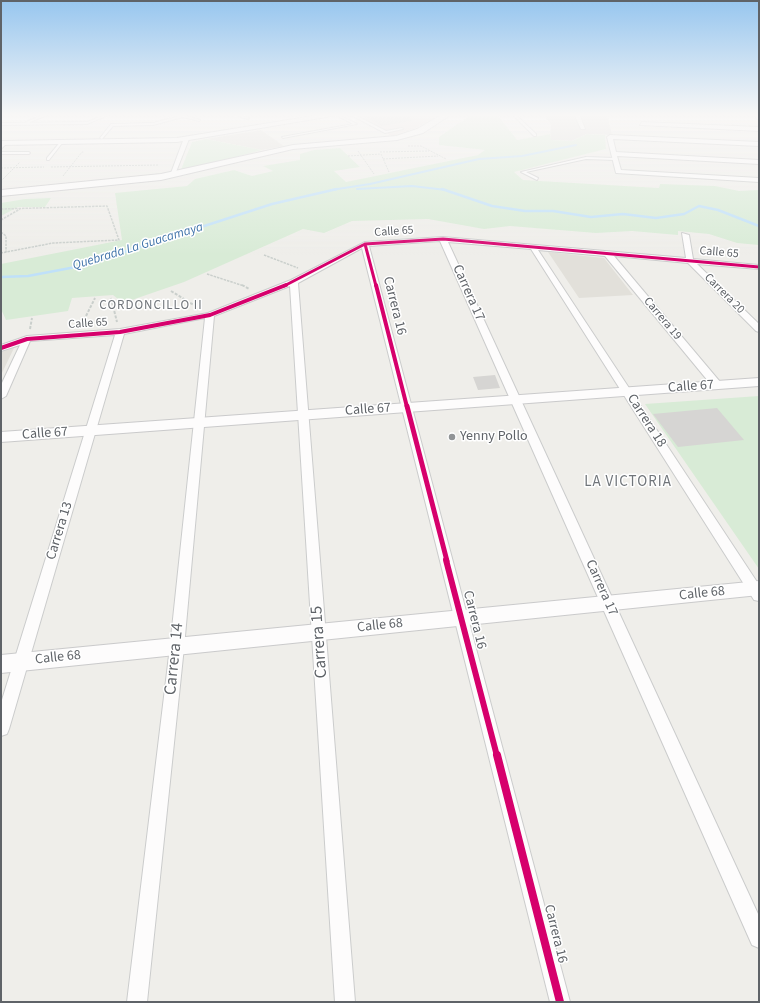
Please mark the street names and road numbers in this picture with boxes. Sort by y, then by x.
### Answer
street label: Calle 65 [374,223,414,241]
street label: Calle 65 [699,244,739,262]
street label: Carrera 17 [448,262,488,324]
street label: Carrera 20 [701,271,747,317]
street label: Carrera 16 [379,275,409,337]
street label: Carrera 19 [640,295,684,343]
street label: Calle 65 [68,315,108,333]
street label: Calle 67 [668,377,714,397]
street label: Carrera 18 [623,391,669,451]
street label: Calle 67 [345,400,391,420]
street label: Calle 67 [22,424,68,444]
street label: Carrera 13 [43,500,77,562]
street label: Carrera 17 [581,557,621,619]
street label: Calle 68 [678,583,726,605]
street label: Carrera 16 [459,589,489,651]
street label: Carrera 15 [307,605,333,679]
street label: Calle 68 [356,615,404,637]
street label: Carrera 14 [161,622,189,696]
street label: Calle 68 [34,647,82,669]
street label: Carrera 16 [540,903,570,965]

